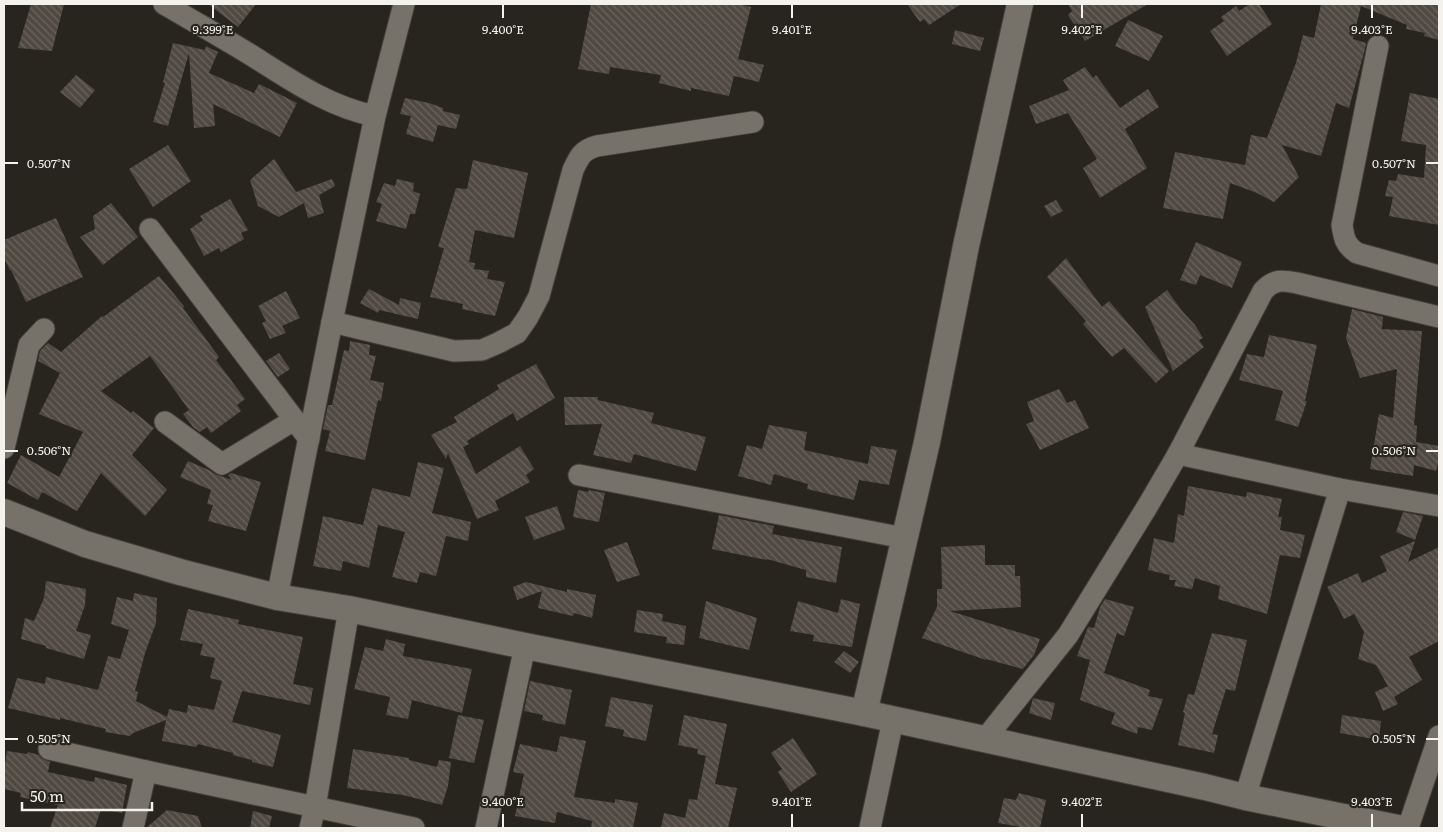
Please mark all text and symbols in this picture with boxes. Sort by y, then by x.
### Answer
text: 9.399°E [193,20,234,38]
text: 9.400°E [482,20,524,38]
text: 9.401°E [772,20,812,38]
text: 9.402°E [1062,20,1103,38]
text: 9.403°E [1351,20,1393,38]
text: 0.507°N [27,154,71,172]
text: 0.507°N [1372,154,1416,172]
text: 0.506°N [27,441,71,459]
text: 0.506°N [1372,441,1416,459]
text: 0.505°N [27,729,71,747]
text: 0.505°N [1372,729,1416,747]
scale bar [22,780,152,812]
text: 50 m [30,784,64,807]
text: 9.400°E [482,792,524,810]
text: 9.401°E [772,792,812,810]
text: 9.402°E [1062,792,1103,810]
text: 9.403°E [1351,792,1393,810]

